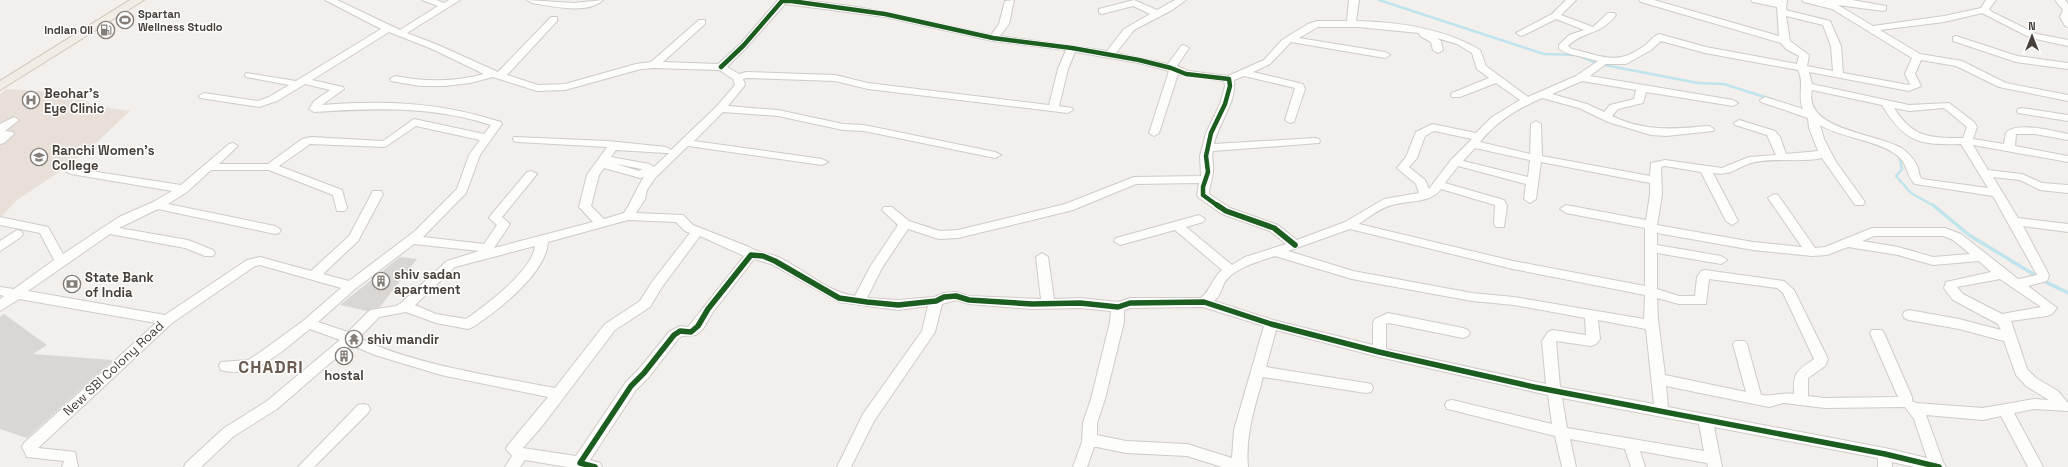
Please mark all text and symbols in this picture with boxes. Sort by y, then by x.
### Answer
place label: Spartan Wellness Studio [138,7,223,34]
sports icon: Spartan Wellness Studio [115,10,135,30]
north arrow [2012,16,2052,56]
text: N [2028,19,2036,33]
fuel station icon: Indian Oil [96,20,116,40]
place label: Indian Oil [44,23,93,37]
place label: Beohar's Eye Clinic [44,85,105,117]
hospital icon: Beohar's Eye Clinic [21,90,41,110]
place label: Ranchi Women's College [52,142,155,174]
school or university icon: Ranchi Women's College [29,147,49,167]
place label: shiv sadan apartment [394,266,461,298]
place label: State Bank of India [85,269,155,301]
building icon: shiv sadan apartment [371,271,391,291]
bank icon: State Bank of India [62,274,82,294]
street label: New SBI Colony Road [59,317,167,419]
temple icon: shiv mandir [344,329,364,349]
place label: shiv mandir [367,331,439,348]
building icon: hostal [334,346,354,366]
district label: CHADRI [238,356,304,378]
place label: hostal [324,367,364,384]

